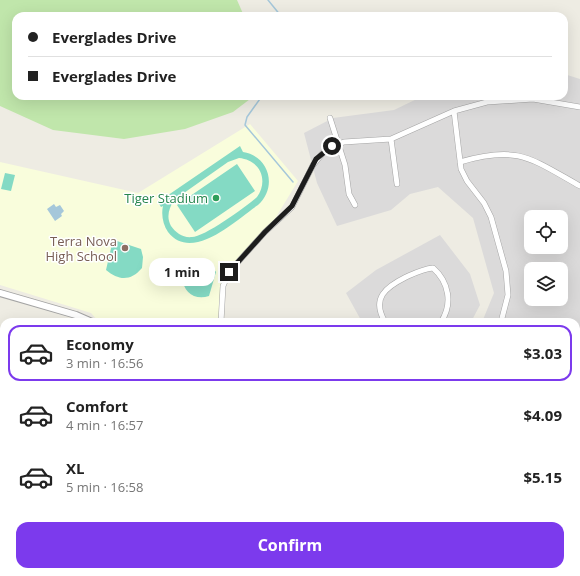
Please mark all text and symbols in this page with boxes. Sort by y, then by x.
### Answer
text: Everglades Drive [52,27,176,47]
text: Everglades Drive [52,66,176,86]
route start [323,137,341,155]
place label: Tiger Stadium [124,189,208,207]
marker: Tiger Stadium [211,193,221,203]
map controls [524,210,568,306]
button: locate [524,210,568,254]
place label: Terra Nova High School [45,232,117,265]
marker: Terra Nova High School [120,243,130,253]
callout: 1 min [149,258,215,286]
button: layers [524,262,568,306]
text: 1 min [164,263,200,281]
route end [220,263,238,281]
text: Economy [66,334,134,354]
icon: car [18,335,54,371]
text: $3.03 [523,343,562,363]
text: 3 min · 16:56 [66,354,143,372]
text: Comfort [66,396,128,416]
icon: car [18,397,54,433]
text: $4.09 [523,405,562,425]
text: 4 min · 16:57 [66,416,143,434]
text: XL [66,458,84,478]
icon: car [18,459,54,495]
text: $5.15 [523,467,562,487]
text: 5 min · 16:58 [66,478,143,496]
button: Confirm [16,522,564,568]

